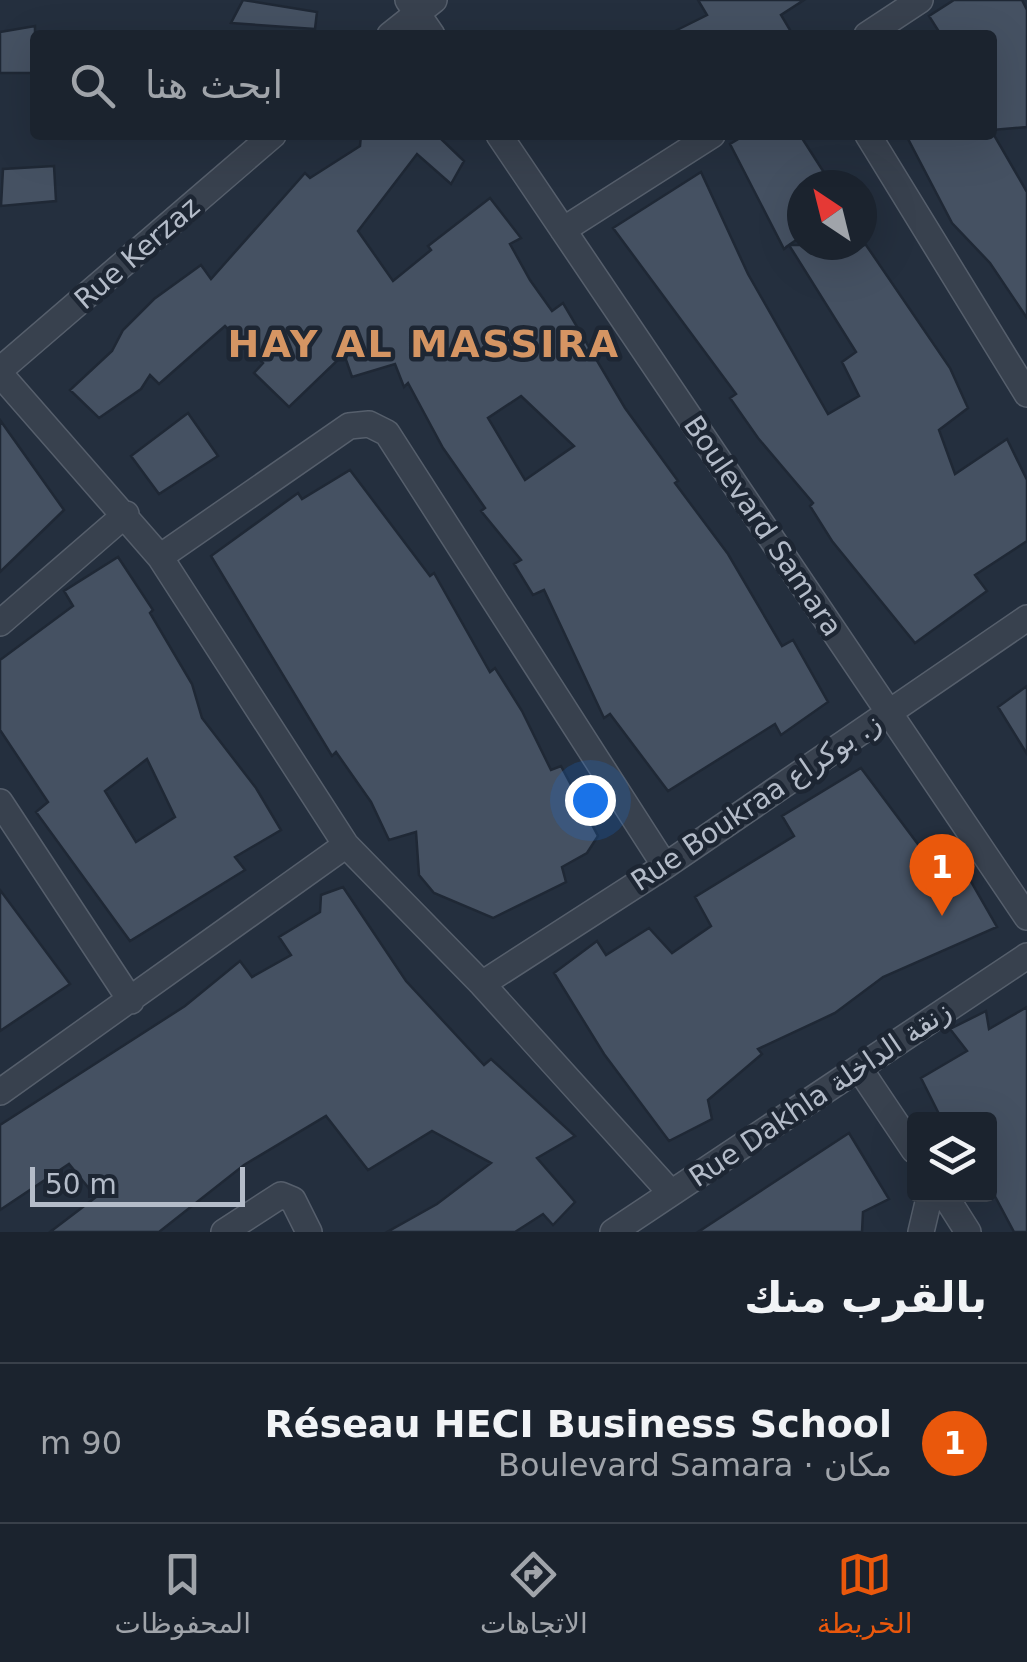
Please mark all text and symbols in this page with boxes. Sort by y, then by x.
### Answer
search box [30,30,997,140]
icon: search [65,58,120,113]
text: ابحث هنا [145,63,283,107]
north arrow [787,170,877,260]
street label: Rue Kerzaz [68,190,206,316]
district label: HAY AL MASSIRA [227,322,621,366]
street label: Boulevard Samara [677,410,849,642]
street label: Rue Boukraa ز. بوكراع [625,706,887,898]
your location [565,775,616,826]
pin: 1 [910,834,974,916]
street label: Rue Dakhla زنقة الداخلة [683,994,957,1194]
map controls [907,1112,997,1202]
button: layers [907,1112,997,1202]
scale bar [30,1162,245,1206]
text: 50 m [45,1168,117,1201]
text: بالقرب منك [744,1273,987,1322]
text: Réseau HECI Business School [264,1402,892,1446]
text: 90 m [40,1424,122,1462]
text: 1 [943,1424,966,1462]
text: مكان · Boulevard Samara [498,1446,892,1484]
tab: المحفوظات [115,1547,251,1640]
tab: الاتجاهات [480,1547,588,1640]
tab: الخريطة [817,1547,912,1640]

